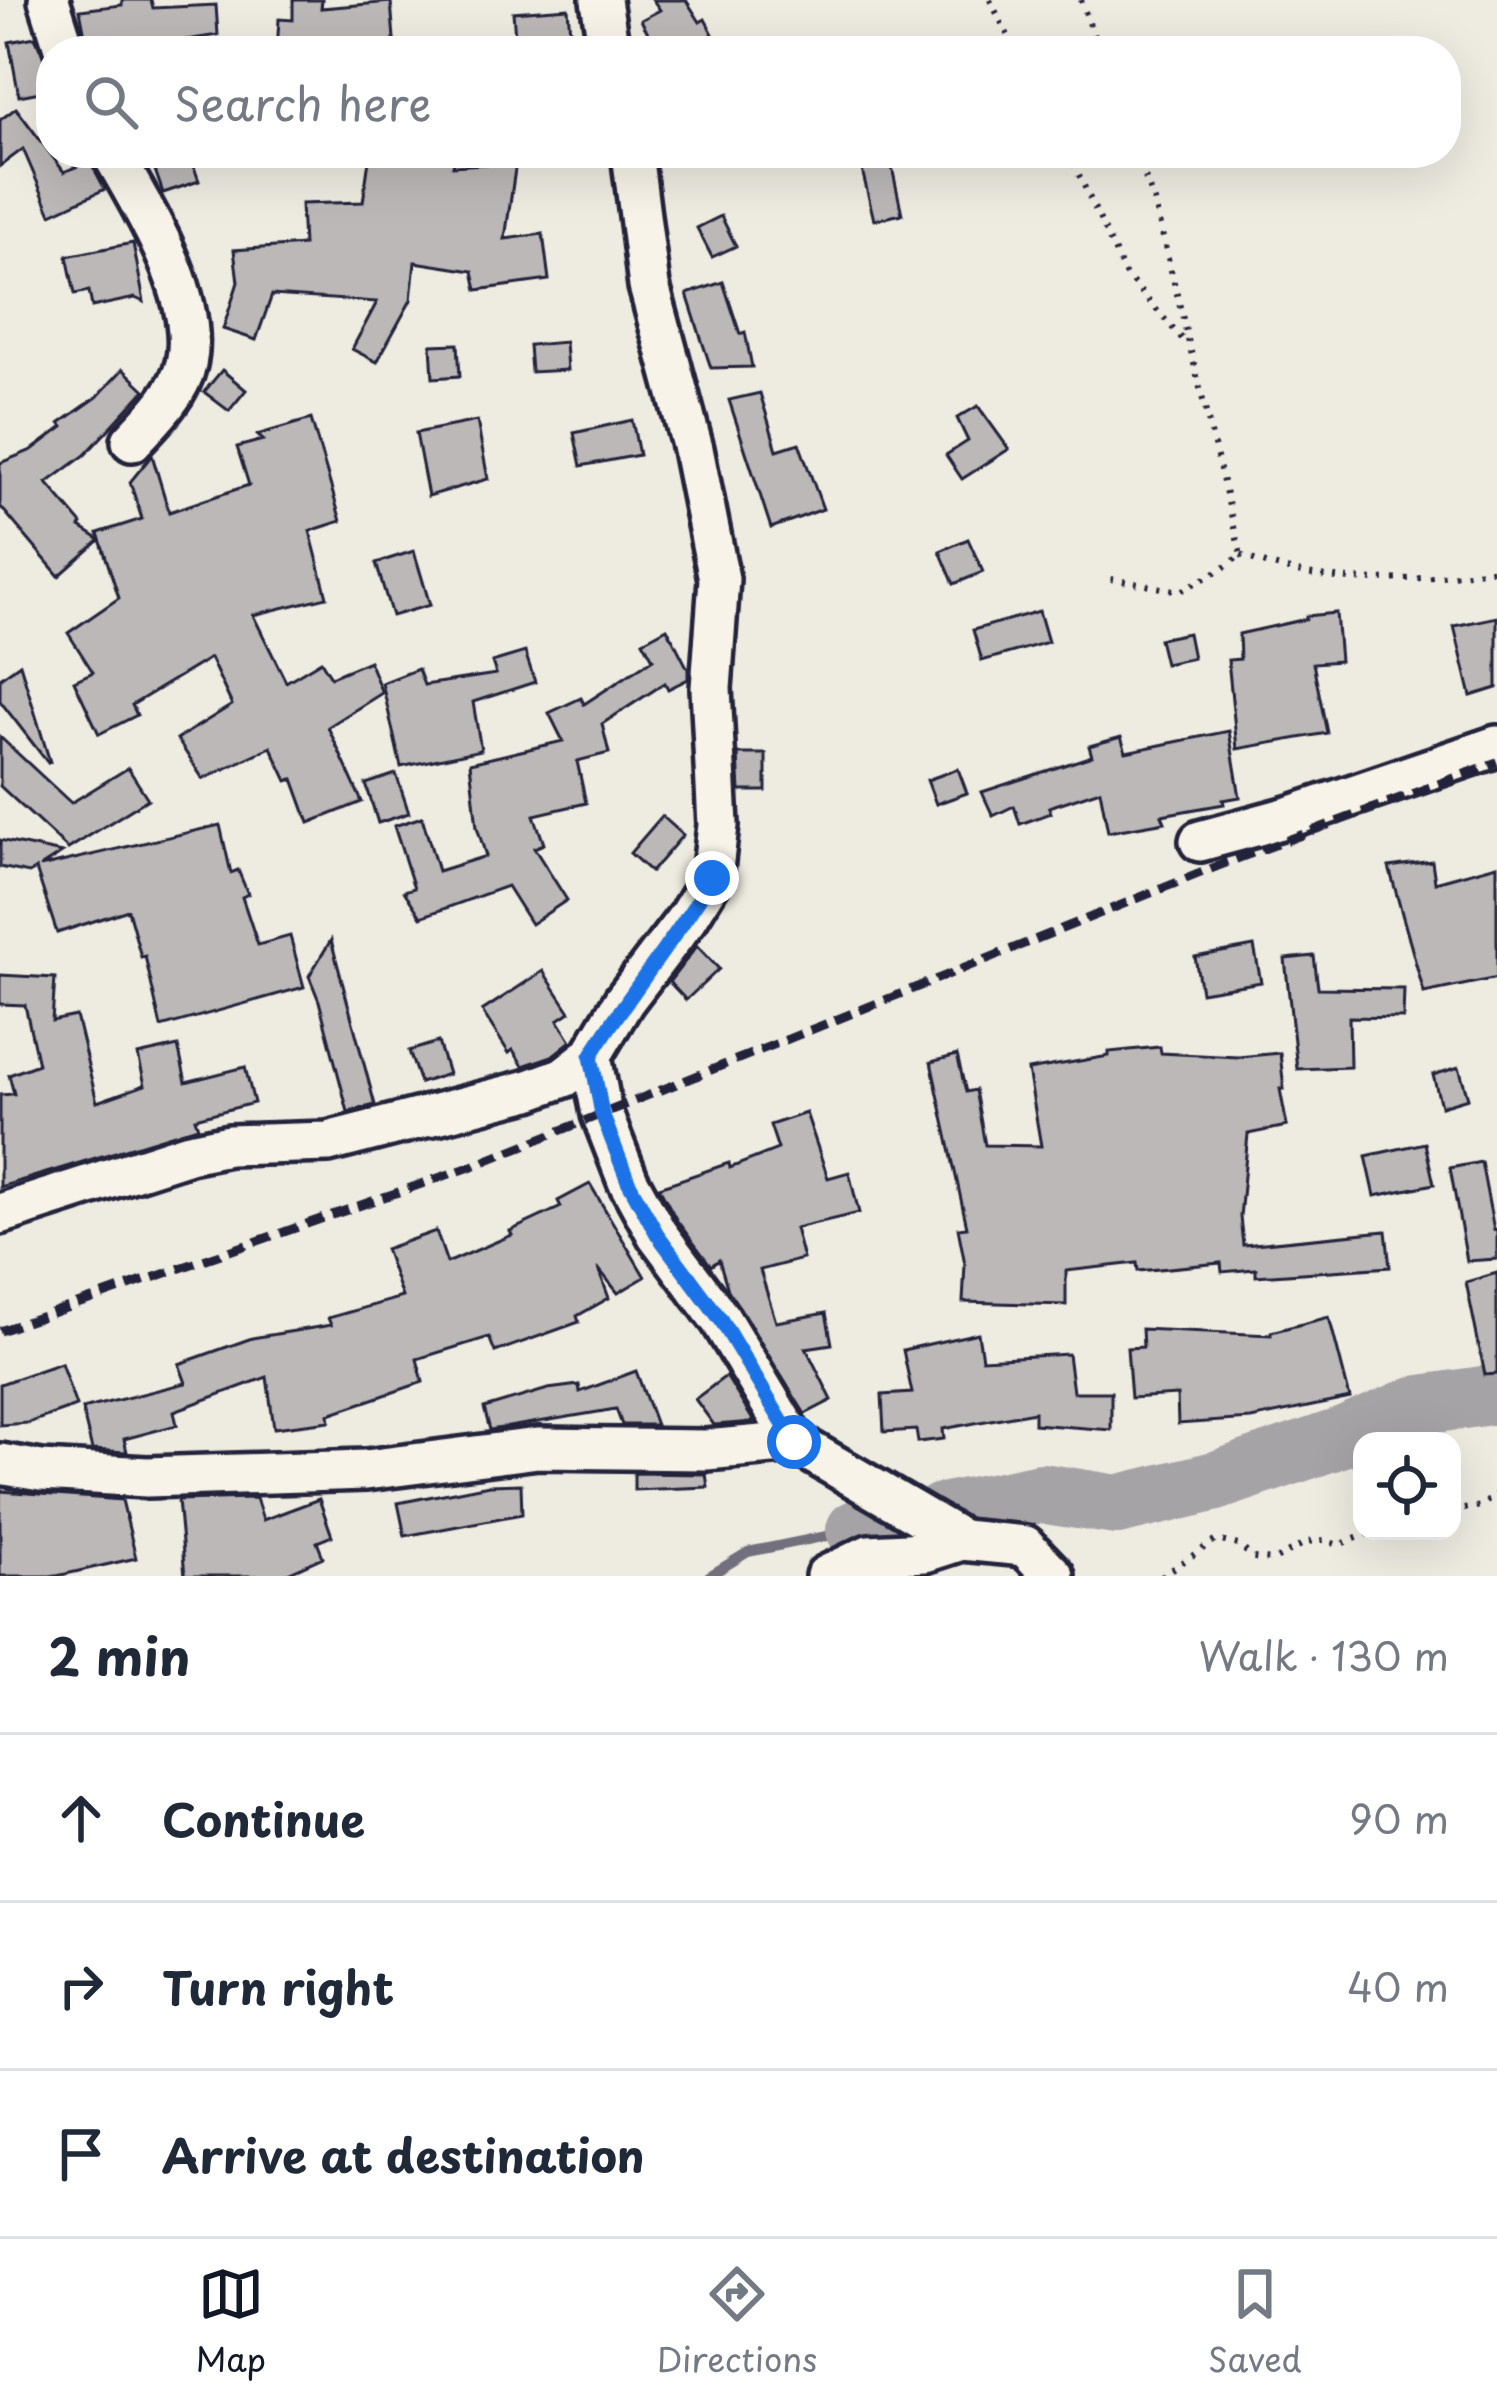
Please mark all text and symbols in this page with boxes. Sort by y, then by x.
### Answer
search box [36,36,1461,168]
text: Search here [174,68,431,136]
icon: search [78,69,144,135]
route end [685,851,739,905]
route start [767,1415,821,1469]
map controls [1353,1432,1461,1540]
button: locate [1353,1432,1461,1540]
text: 2 min [48,1616,190,1693]
text: Walk · 130 m [1199,1625,1449,1684]
text: Continue [162,1784,365,1852]
icon: ahead [48,1785,114,1851]
text: 90 m [1349,1788,1449,1847]
text: Turn right [162,1952,394,2020]
icon: right [48,1953,114,2019]
text: 40 m [1347,1956,1449,2015]
text: Arrive at destination [162,2120,645,2188]
icon: arrive [48,2121,114,2187]
tab: Map [195,2261,266,2383]
tab: Directions [657,2261,817,2383]
tab: Saved [1208,2261,1302,2383]

